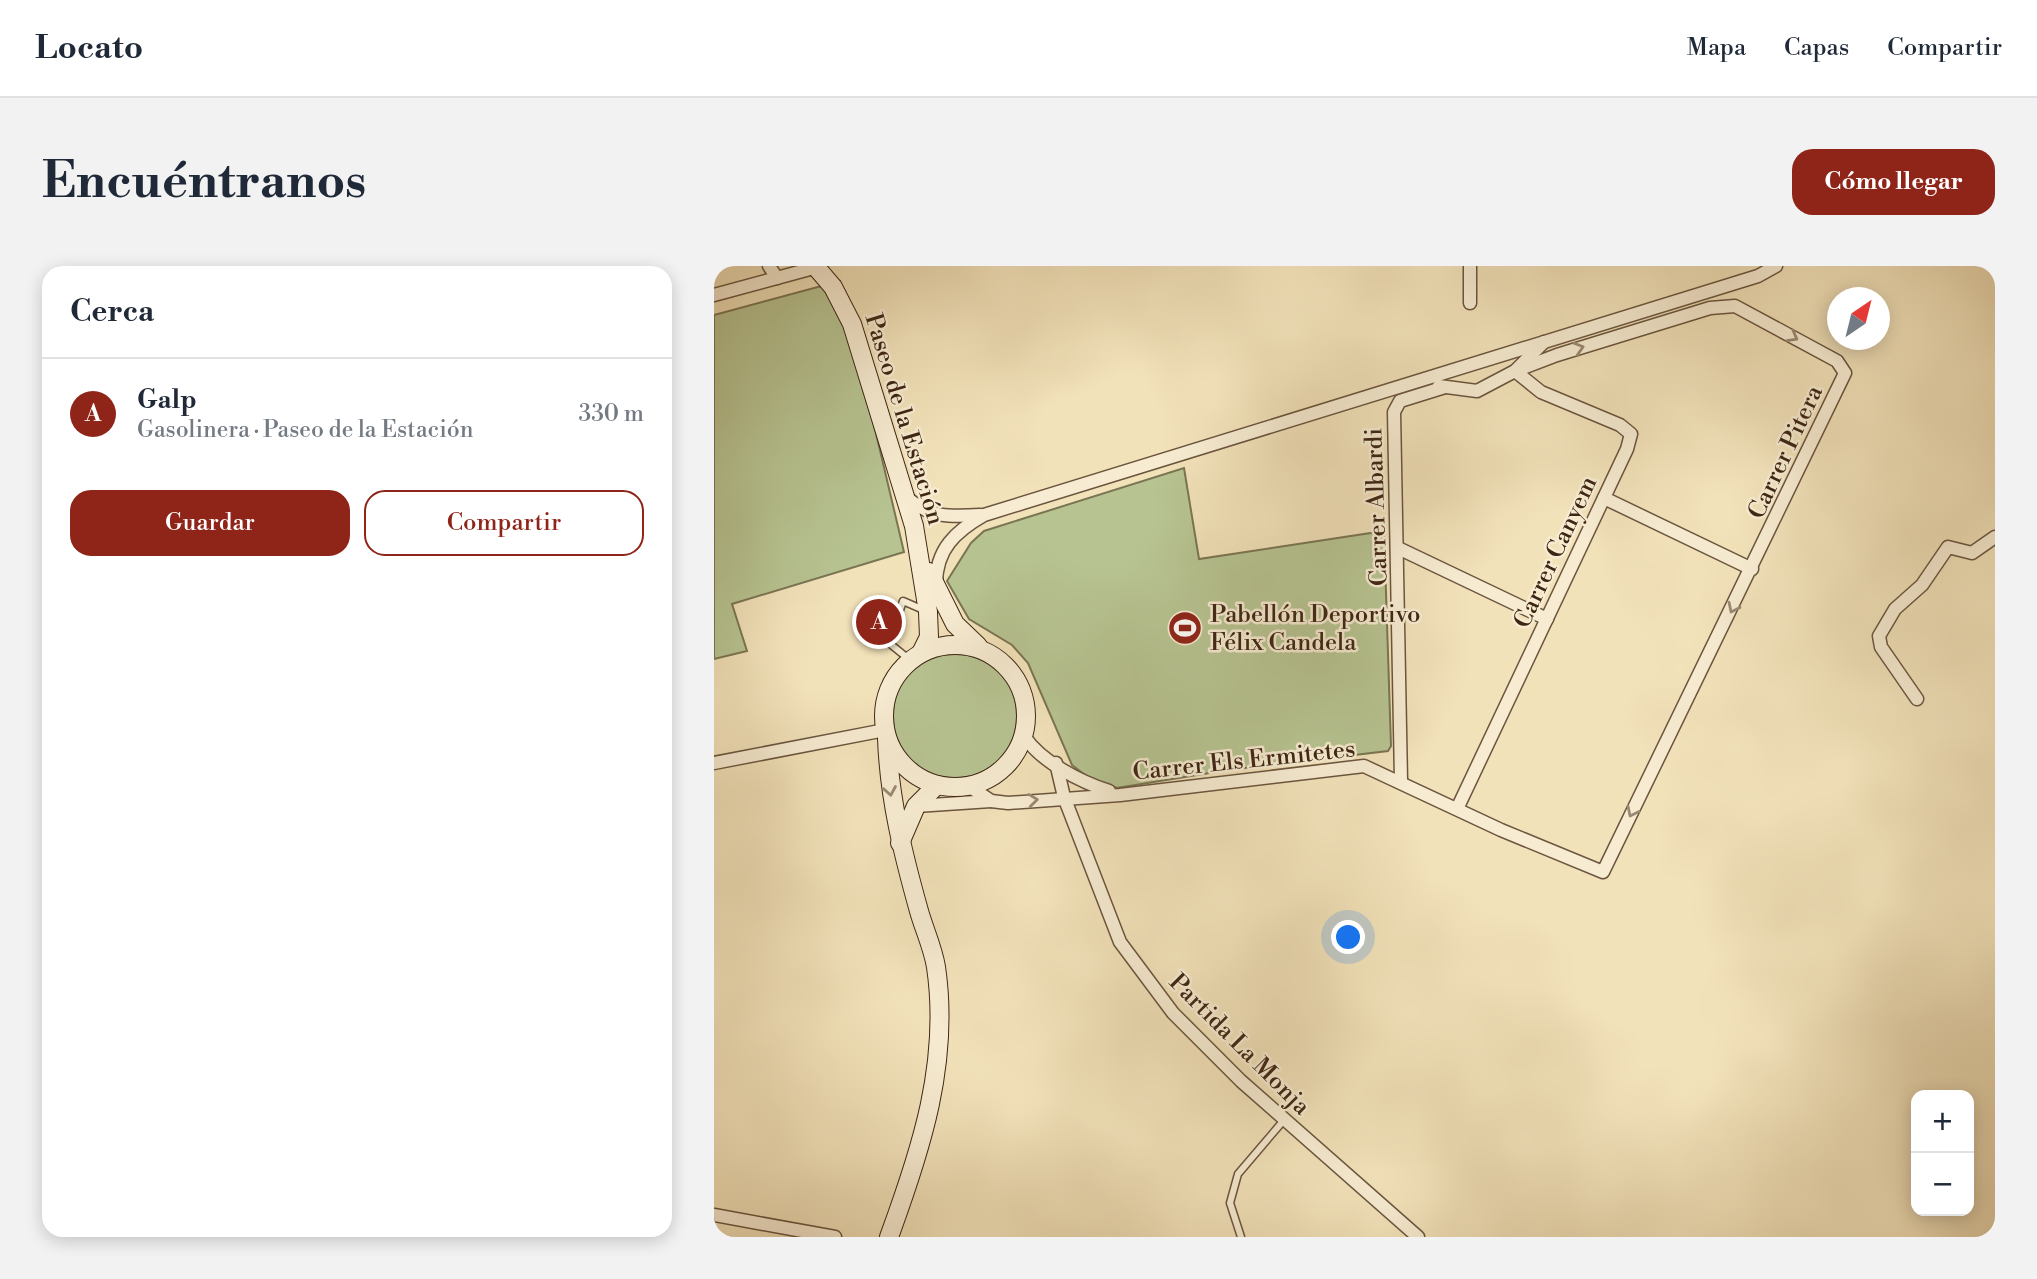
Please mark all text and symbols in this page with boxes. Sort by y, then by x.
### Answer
text: Locato [35,28,143,69]
text: Mapa [1687,33,1746,63]
text: Capas [1784,33,1849,63]
text: Compartir [1887,33,2002,63]
button: Cómo llegar [1792,149,1995,215]
text: Encuéntranos [42,152,366,213]
north arrow [1827,287,1890,350]
text: Cerca [70,293,154,331]
street label: Paseo de la Estación [858,310,950,529]
one-way arrow [1785,329,1798,342]
one-way arrow [1573,341,1585,356]
street label: Carrer Pitera [1742,380,1830,524]
text: Galp [137,384,197,416]
text: A [85,400,101,428]
text: 330 m [578,400,644,428]
text: Gasolinera · Paseo de la Estación [137,416,473,444]
street label: Carrer Albardi [1359,427,1395,587]
street label: Carrer Canyem [1508,472,1604,633]
button: Guardar [70,490,350,556]
button: Compartir [364,490,644,556]
pin: A [856,596,902,648]
place label: Pabellón Deportivo Félix Candela [1210,600,1421,658]
one-way arrow [1727,601,1741,613]
sports icon: Pabellón Deportivo Félix Candela [1166,609,1204,647]
street label: Carrer Els Ermitetes [1131,734,1357,788]
one-way arrow [882,785,897,797]
one-way arrow [1027,793,1039,808]
one-way arrow [1627,805,1641,817]
your location [1331,920,1365,954]
street label: Partida La Monja [1162,968,1317,1122]
map controls [1911,1090,1974,1216]
button: + [1911,1090,1974,1153]
button: − [1911,1153,1974,1216]

